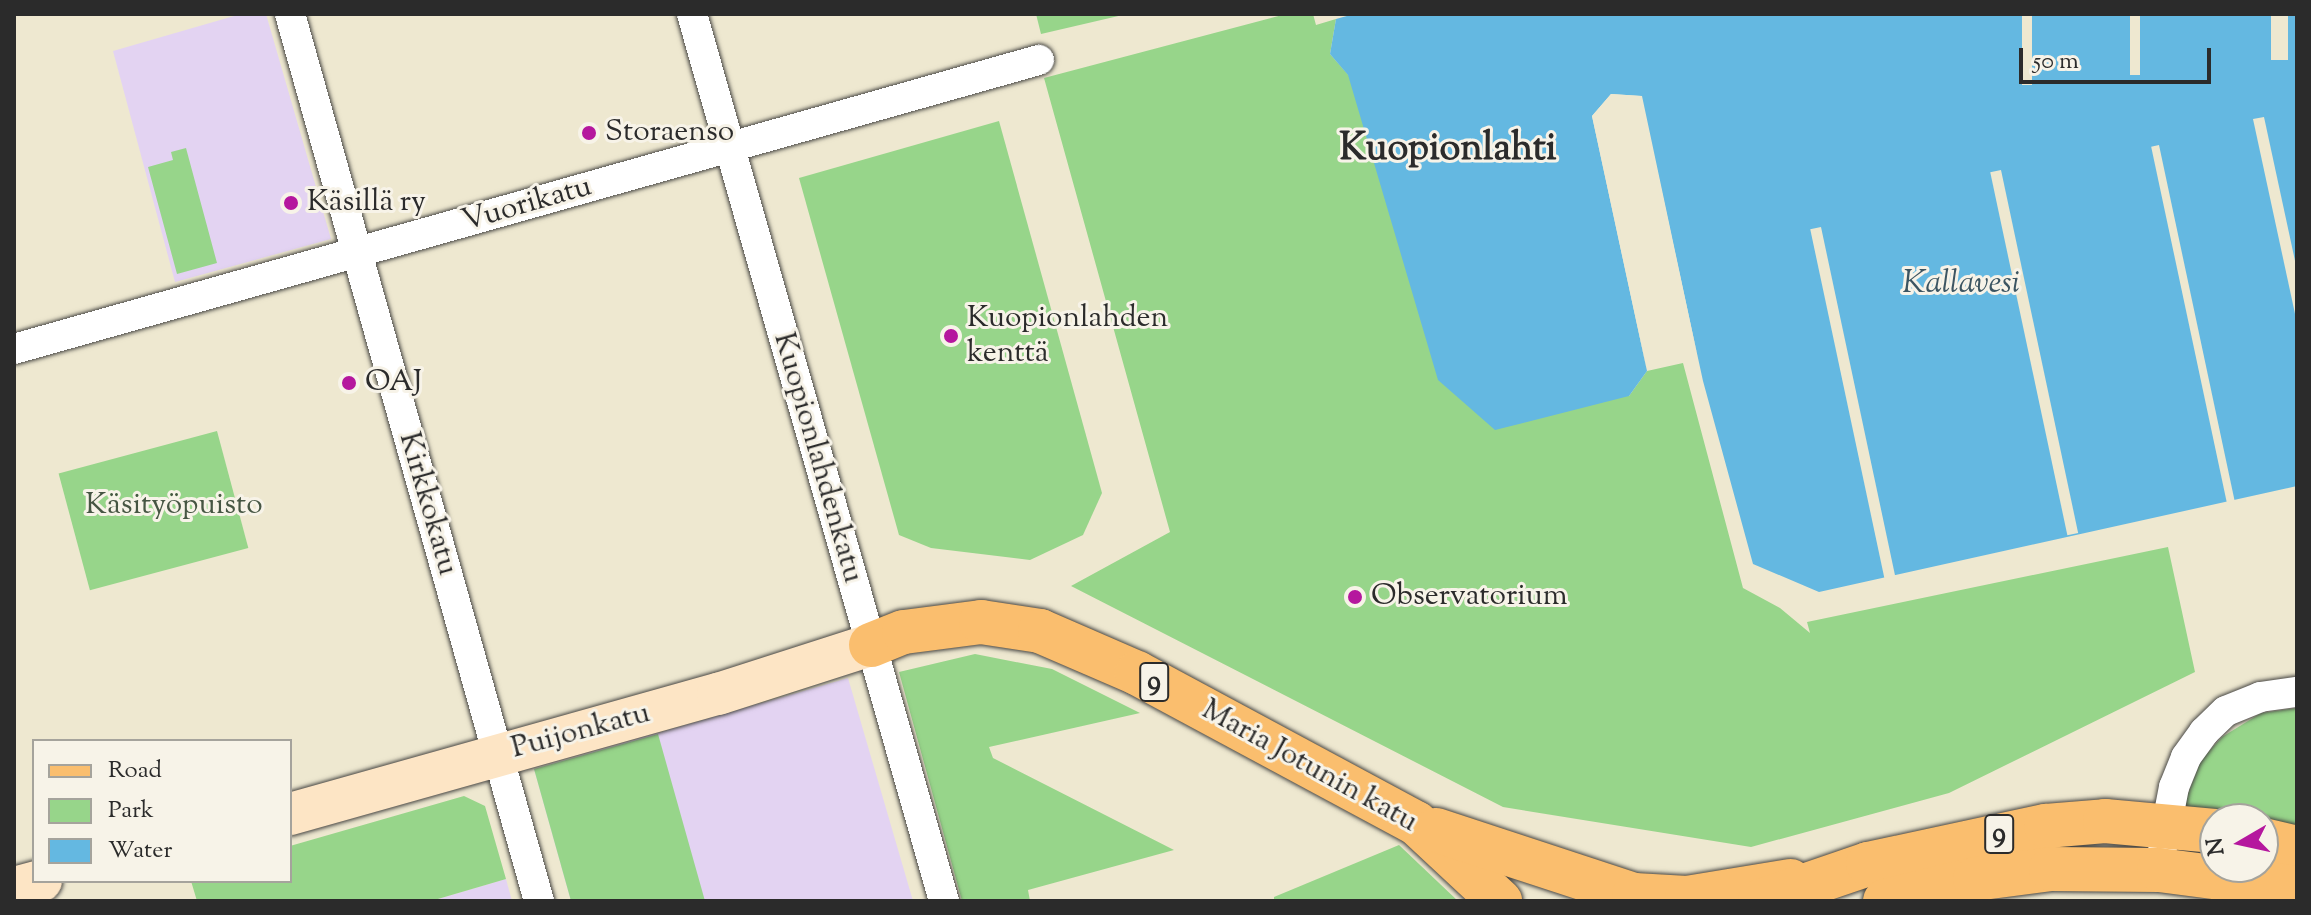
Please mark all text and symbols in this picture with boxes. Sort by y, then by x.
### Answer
scale bar [2023,32,2215,82]
text: 50 m [2033,45,2079,79]
place label: Storaenso [605,115,734,151]
marker: Storaenso [580,124,598,142]
district label: Kuopionlahti [1339,128,1557,174]
street label: Vuorikatu [458,169,596,241]
place label: Käsillä ry [307,185,426,221]
marker: Käsillä ry [282,194,300,212]
water label: Kallavesi [1902,265,2020,303]
place label: Kuopionlahden kenttä [967,301,1168,372]
marker: Kuopionlahden kenttä [942,327,960,345]
street label: Kuopionlahdenkatu [764,329,870,587]
place label: OAJ [365,365,422,401]
marker: OAJ [340,374,358,392]
street label: Kirkkokatu [389,428,465,580]
park label: Käsityöpuisto [85,488,263,524]
place label: Observatorium [1371,579,1568,615]
marker: Observatorium [1346,588,1364,606]
road number: 9 [1138,658,1170,706]
street label: Maria Jotunin katu [1195,693,1423,841]
street label: Puijonkatu [508,696,654,768]
legend [32,739,292,883]
text: Road [108,754,162,788]
text: Park [108,794,154,828]
north arrow [2199,803,2279,883]
road number: 9 [1983,810,2015,858]
text: Water [108,834,172,868]
text: N [2200,835,2234,858]

